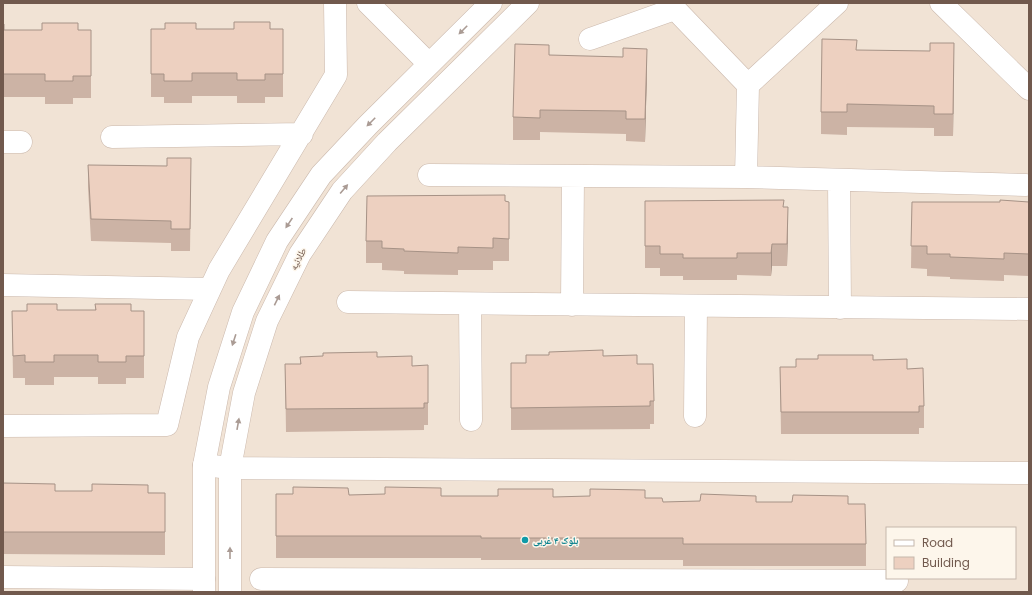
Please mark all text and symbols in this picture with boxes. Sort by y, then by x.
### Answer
one-way arrow [458,25,468,35]
one-way arrow [366,117,376,127]
one-way arrow [339,184,348,194]
one-way arrow [285,217,293,228]
street label: طلائیه [286,245,310,273]
one-way arrow [274,295,280,306]
one-way arrow [231,334,237,346]
one-way arrow [236,418,242,430]
legend [886,527,1016,579]
place label: بلوک ۴ غربی [533,533,579,548]
text: Road [922,534,953,551]
marker: بلوک ۴ غربی [520,535,530,545]
one-way arrow [227,546,233,559]
text: Building [922,554,970,571]

